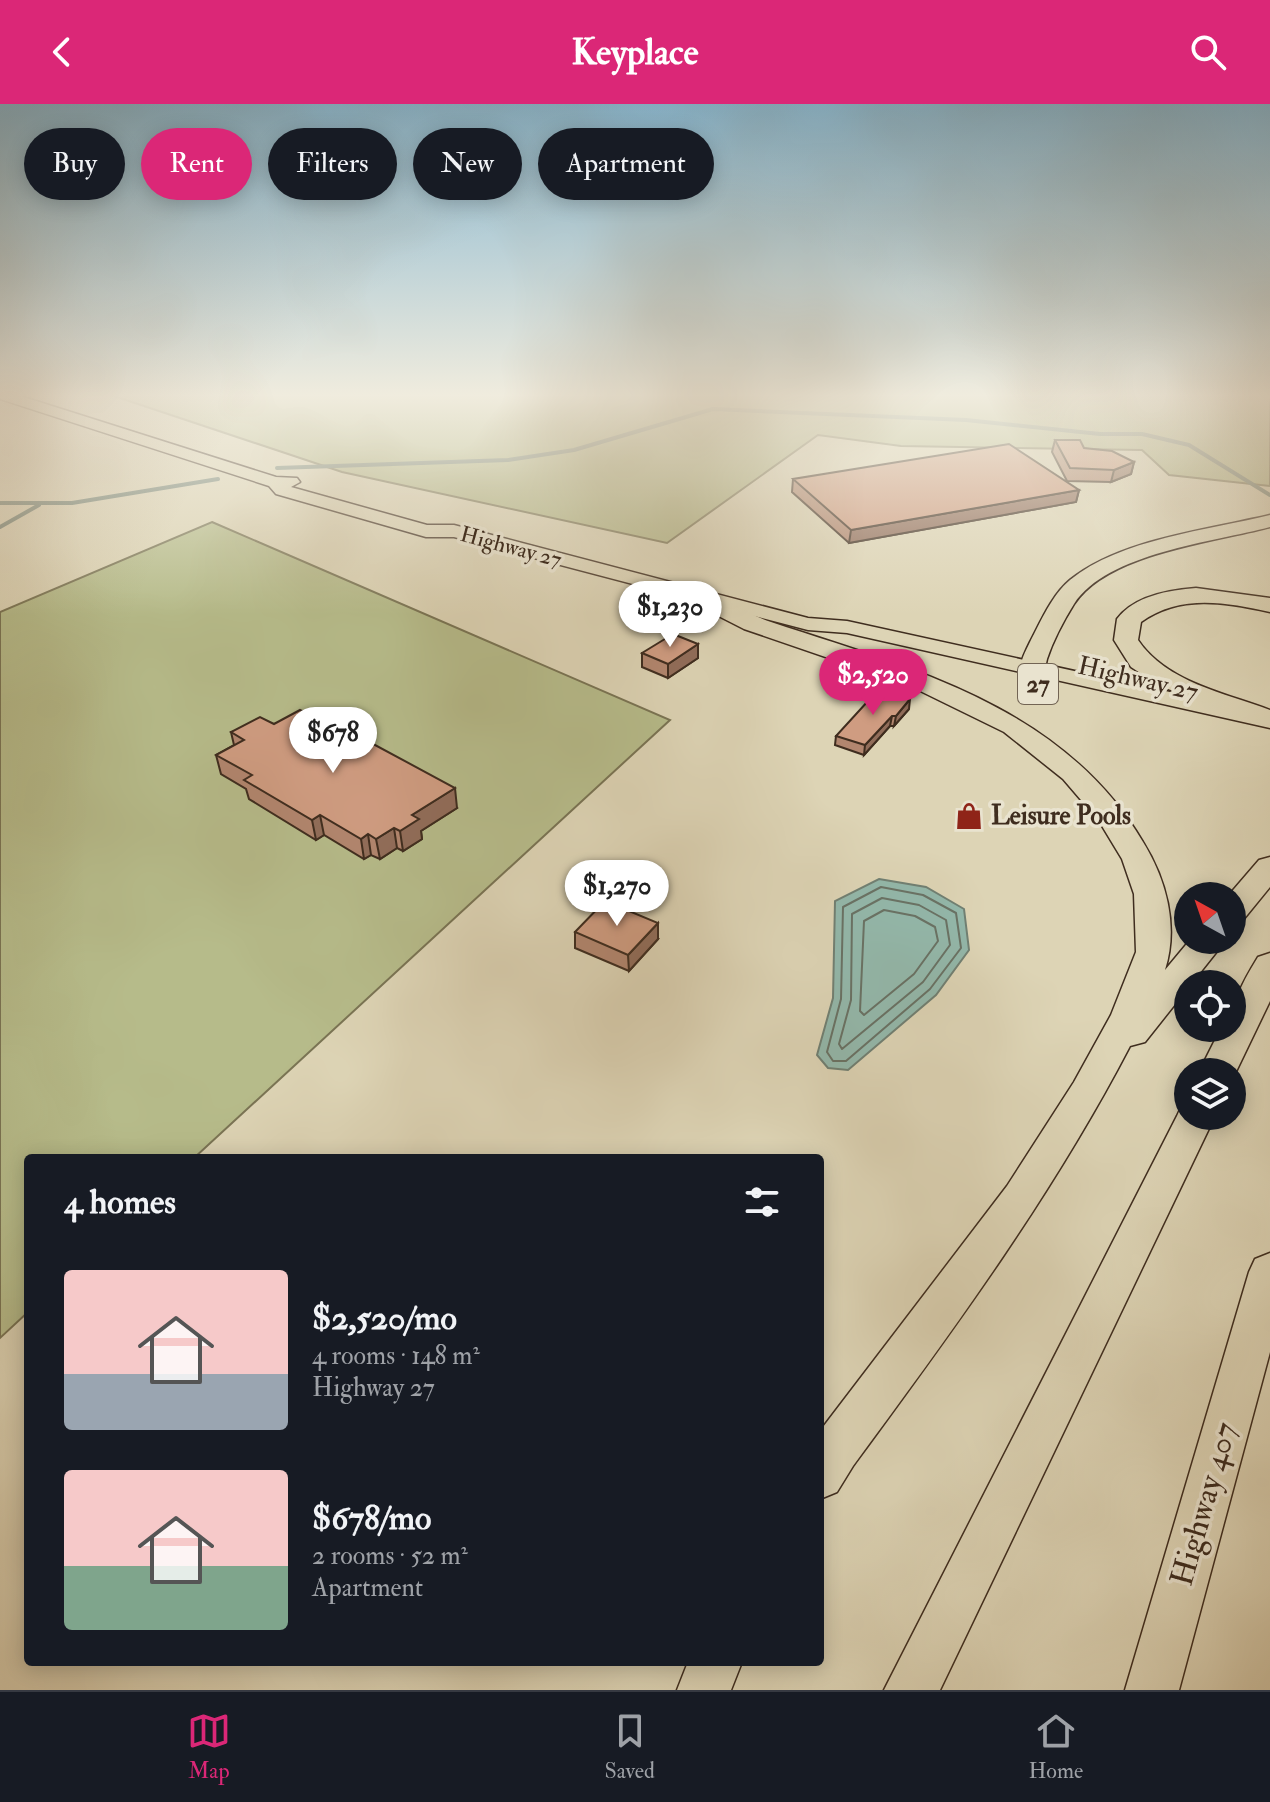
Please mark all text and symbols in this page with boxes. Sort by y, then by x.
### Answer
icon: back [40,30,84,74]
text: Keyplace [571,30,699,75]
icon: search [1186,30,1230,74]
chip: Buy [24,128,125,200]
chip: Rent [141,128,252,200]
chip: Filters [268,128,397,200]
chip: New [413,128,522,200]
chip: Apartment [538,128,714,200]
street label: Highway 27 [457,520,565,574]
pin: $1,230 [605,581,735,649]
text: $1,230 [637,591,703,623]
pin: $2,520 [808,649,938,717]
street label: Highway 27 [1075,650,1201,708]
text: $2,520 [837,659,909,691]
road number: 27 [1018,664,1058,704]
pin: $678 [286,707,380,775]
text: $678 [307,717,359,749]
place label: Leisure Pools [991,800,1131,832]
shop icon: Leisure Pools [954,801,984,831]
pin: $1,270 [552,860,682,928]
text: $1,270 [583,870,651,902]
north arrow [1174,882,1246,954]
map controls [1174,882,1246,1130]
button: locate [1174,970,1246,1042]
button: layers [1174,1058,1246,1130]
icon: filters [740,1180,784,1224]
text: 4 homes [64,1181,176,1224]
text: $2,520/mo [312,1297,457,1340]
icon: home [128,1302,224,1398]
text: 4 rooms · 148 m² [312,1340,480,1372]
text: Highway 27 [312,1372,435,1404]
street label: Highway 407 [1162,1417,1247,1590]
text: $678/mo [312,1497,431,1540]
icon: home [128,1502,224,1598]
text: 2 rooms · 52 m² [312,1540,468,1572]
text: Apartment [312,1572,423,1604]
tab: Map [187,1709,231,1785]
tab: Saved [605,1709,655,1785]
tab: Home [1029,1709,1083,1785]

